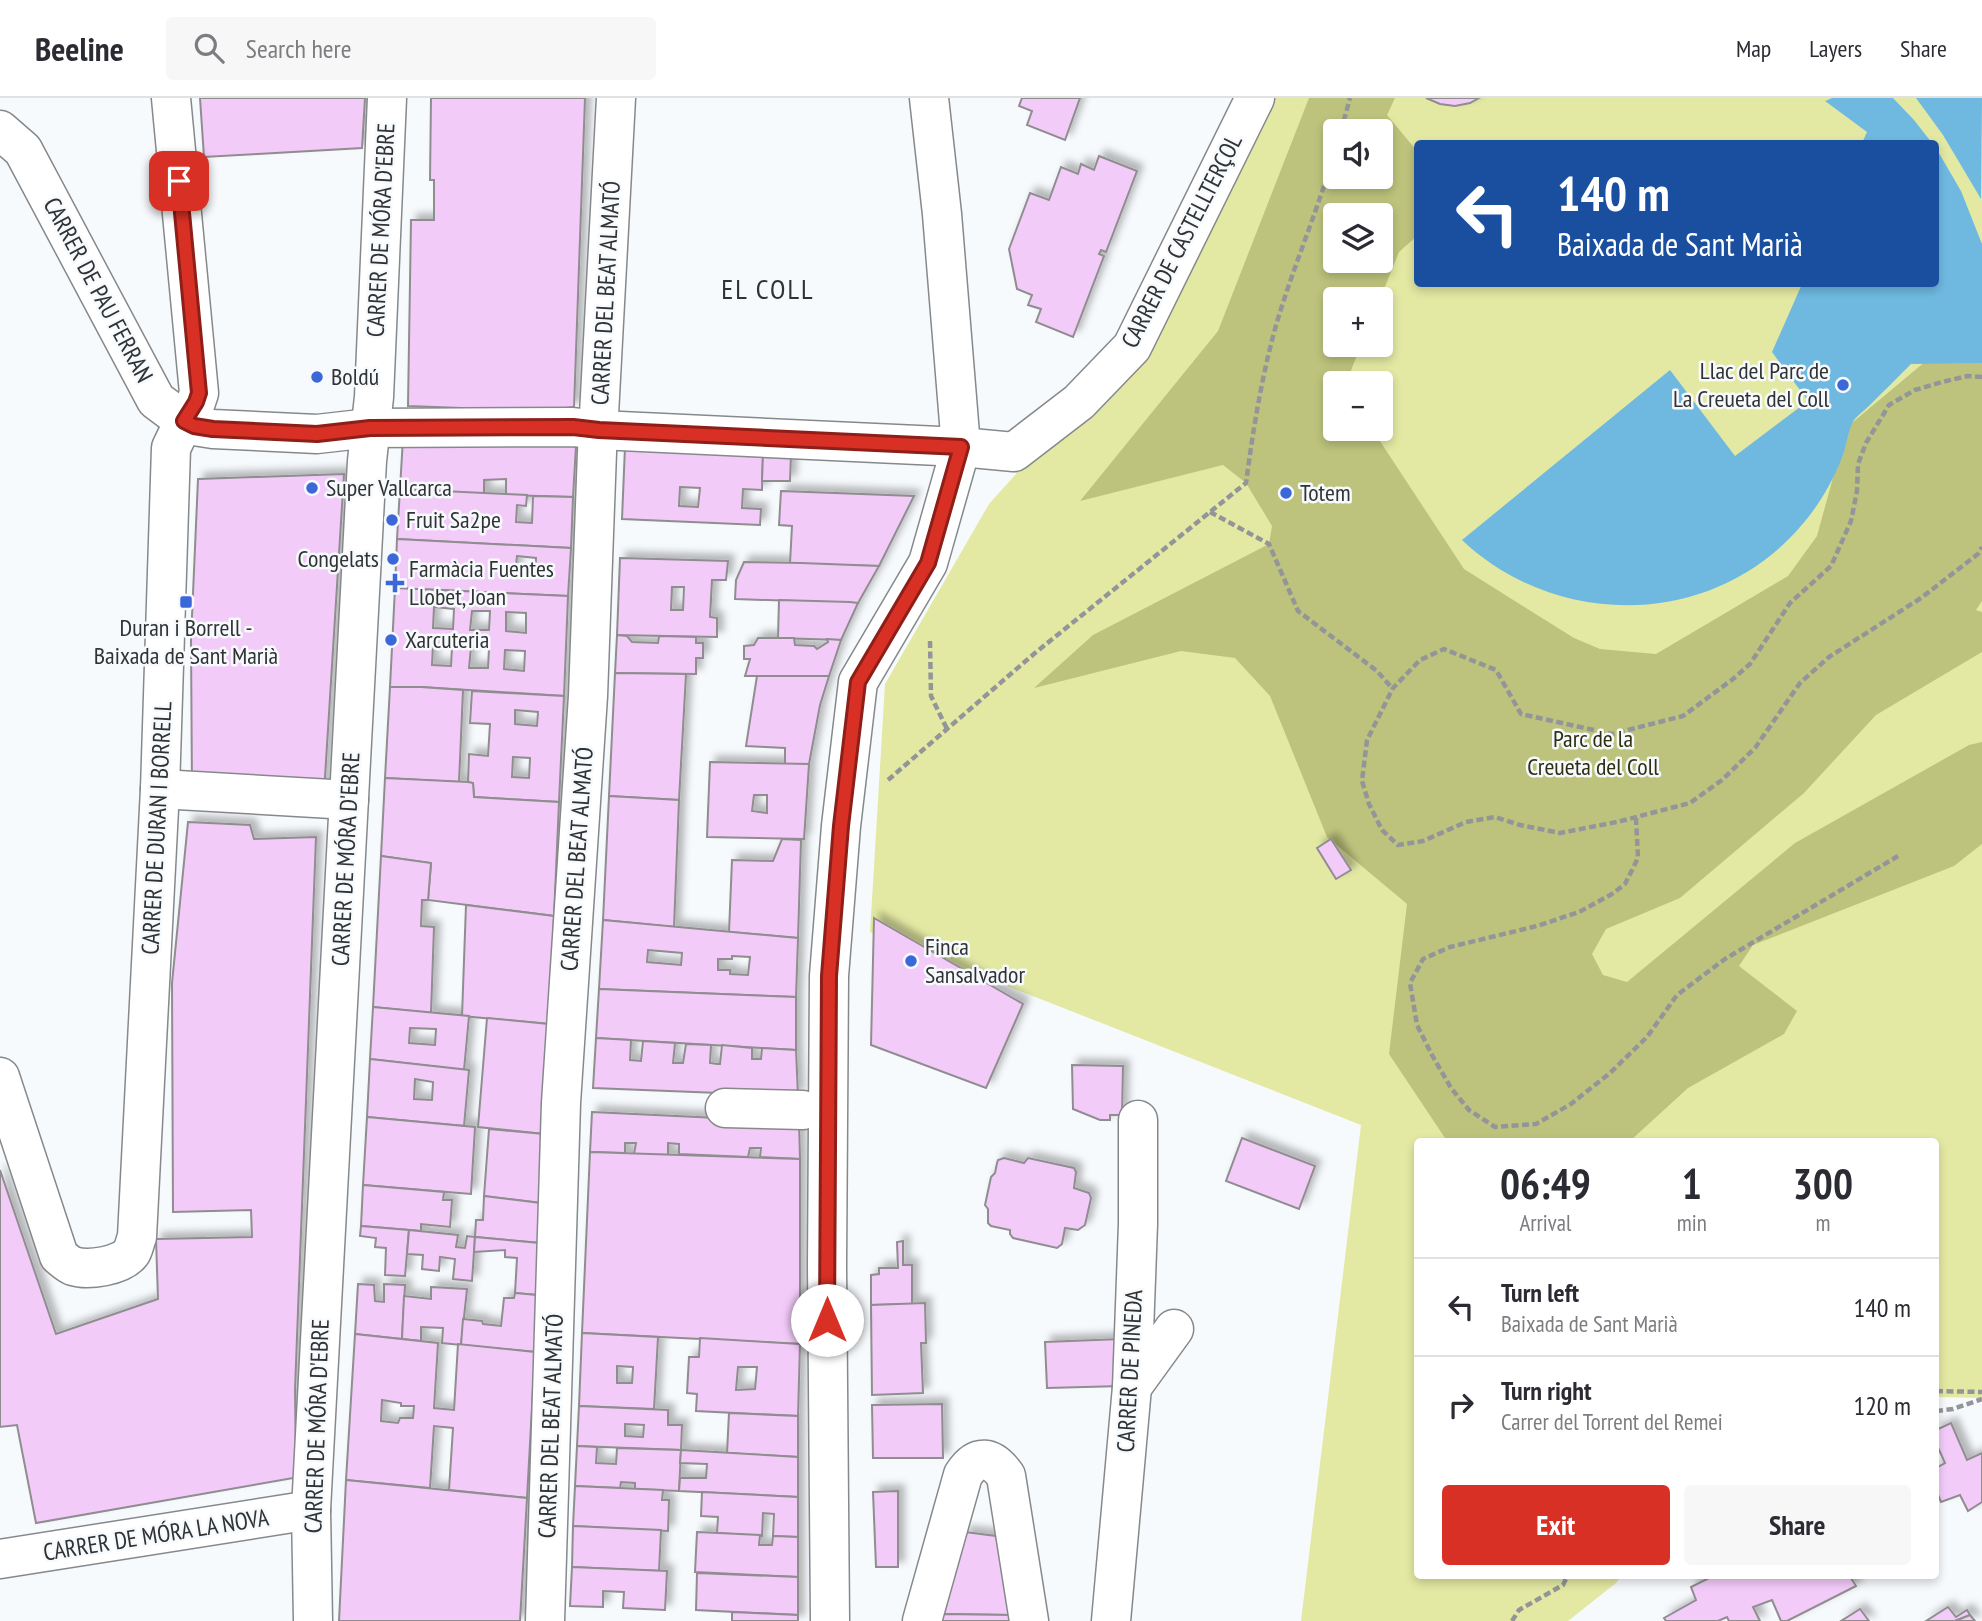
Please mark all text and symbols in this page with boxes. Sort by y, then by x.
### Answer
search box [166,17,656,80]
text: Beeline [35,27,124,70]
icon: search [190,29,228,67]
text: Search here [246,32,351,65]
text: Map [1736,33,1771,64]
text: Layers [1809,33,1862,64]
text: Share [1900,33,1947,64]
map controls [1323,119,1393,441]
button: sound [1323,119,1393,189]
street label: CARRER DE MÓRA D'EBRE [359,122,402,338]
street label: CARRER DE CASTELLTERÇOL [1114,129,1249,353]
pin [149,151,209,211]
text: 140 m [1557,161,1670,225]
icon: arrive [160,162,198,200]
icon: left [1442,168,1533,259]
street label: CARRER DEL BEAT ALMATÓ [584,180,627,406]
street label: CARRER DE PAU FERRAN [37,192,160,388]
button: layers [1323,203,1393,273]
text: Baixada de Sant Marià [1557,223,1803,265]
district label: EL COLL [721,270,815,307]
button: + [1323,287,1393,357]
place label: Llac del Parc de La Creueta del Coll [1673,355,1829,414]
place label: Boldú [331,361,379,392]
marker: Boldú [309,369,325,385]
button: − [1323,371,1393,441]
marker: Llac del Parc de La Creueta del Coll [1835,377,1851,393]
place label: Super Vallcarca [326,472,452,503]
place label: Totem [1300,477,1351,508]
marker: Super Vallcarca [304,480,320,496]
marker: Totem [1278,485,1294,501]
place label: Fruit Sa2pe [406,504,501,535]
marker: Fruit Sa2pe [384,512,400,528]
place label: Congelats [298,543,379,574]
marker: Congelats [385,551,401,567]
place label: Farmàcia Fuentes Llobet, Joan [409,553,554,612]
marker: Farmàcia Fuentes Llobet, Joan [387,575,403,591]
marker: Duran i Borrell - Baixada de Sant Marià [178,594,194,610]
place label: Duran i Borrell - Baixada de Sant Marià [94,612,278,671]
place label: Xarcuteria [405,624,489,655]
marker: Xarcuteria [383,632,399,648]
street label: CARRER DE DURAN I BORRELL [134,701,179,955]
park label: Parc de la Creueta del Coll [1527,723,1659,782]
street label: CARRER DEL BEAT ALMATÓ [553,746,600,972]
street label: CARRER DE MÓRA D'EBRE [324,751,367,967]
place label: Finca Sansalvador [925,931,1025,990]
marker: Finca Sansalvador [903,953,919,969]
text: 06:49 [1500,1156,1591,1211]
text: 1 [1682,1156,1702,1211]
text: 300 [1793,1156,1853,1211]
text: Arrival [1519,1208,1571,1237]
text: min [1677,1208,1707,1237]
text: m [1815,1208,1830,1237]
text: Turn left [1501,1276,1579,1309]
position arrow [790,1283,864,1357]
street label: CARRER DE PINEDA [1110,1288,1149,1453]
icon: left [1442,1288,1480,1326]
text: 140 m [1853,1291,1911,1324]
text: Baixada de Sant Marià [1501,1309,1678,1338]
street label: CARRER DEL BEAT ALMATÓ [531,1313,570,1539]
street label: CARRER DE MÓRA D'EBRE [297,1318,336,1534]
text: Turn right [1501,1374,1592,1407]
icon: right [1442,1386,1480,1424]
text: 120 m [1853,1389,1911,1422]
text: Carrer del Torrent del Remei [1501,1407,1723,1436]
button: Exit [1442,1485,1670,1565]
button: Share [1684,1485,1911,1565]
street label: CARRER DE MÓRA LA NOVA [41,1501,271,1568]

